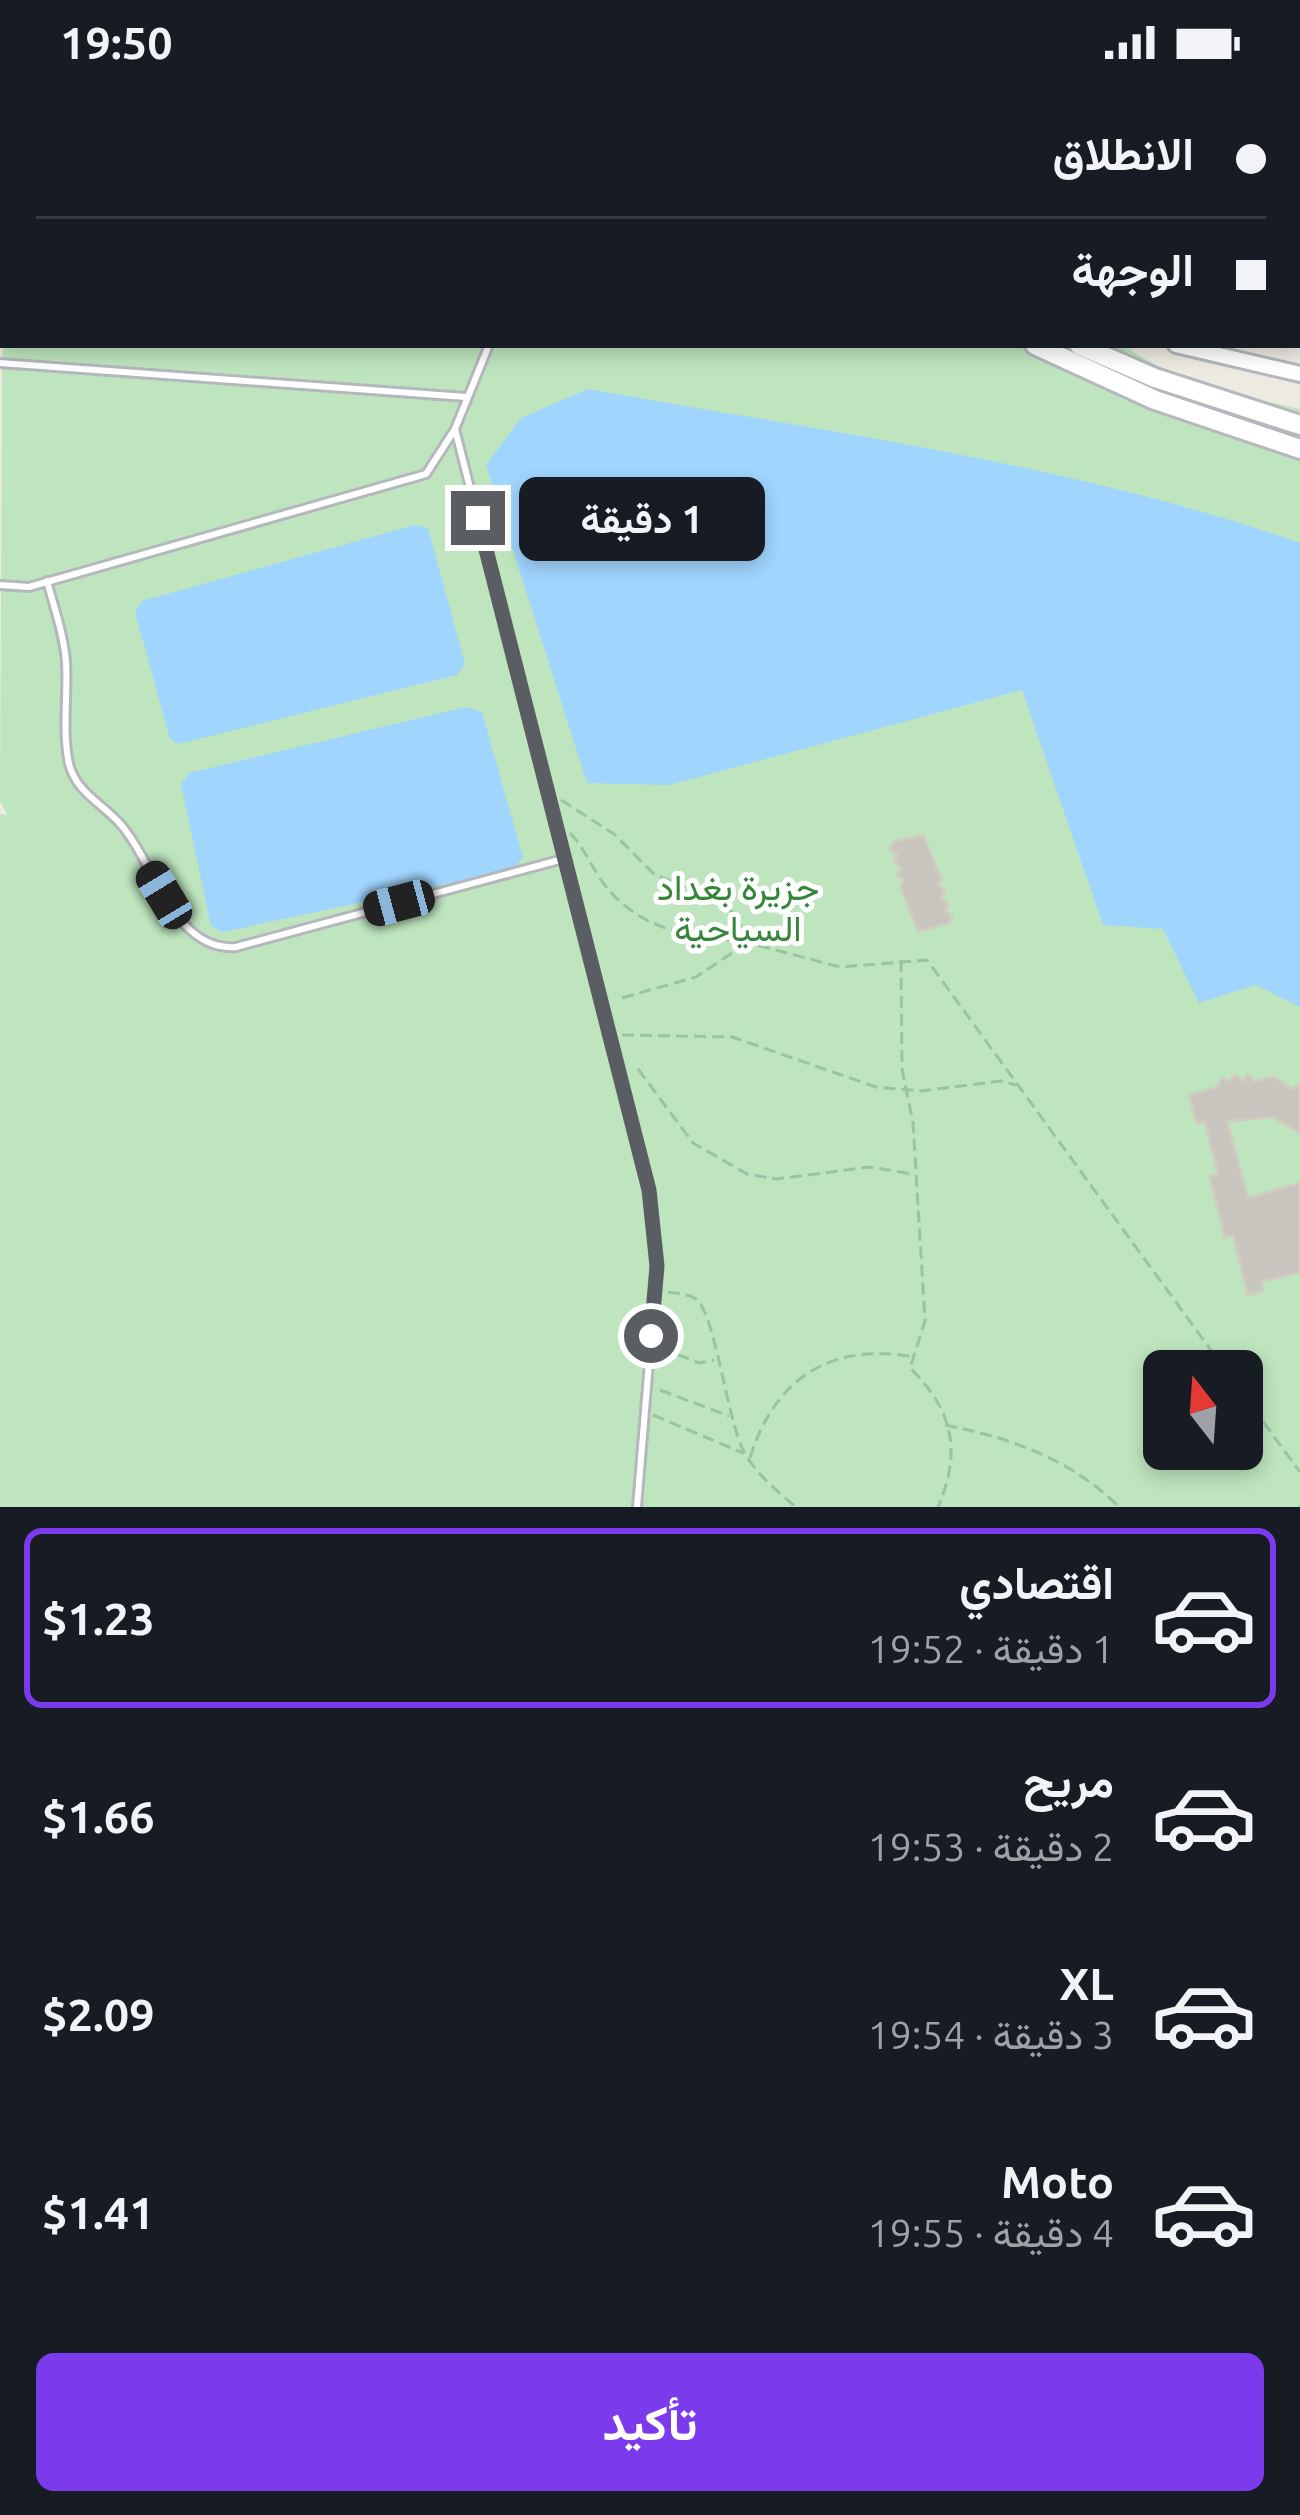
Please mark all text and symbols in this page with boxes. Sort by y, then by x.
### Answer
text: 19:50 [60,17,173,68]
text: الانطلاق [1053,128,1194,179]
text: الوجهة [1072,244,1194,295]
callout: 1 دقيقة [520,476,766,560]
route end [451,491,505,545]
text: 1 دقيقة [580,497,704,540]
car [130,855,198,935]
park label: جزيرة بغداد السياحية [657,866,819,949]
car [360,876,438,930]
route start [624,1309,678,1363]
north arrow [1143,1350,1263,1470]
map controls [1143,1350,1263,1470]
text: اقتصادي [959,1557,1114,1608]
icon: car [1150,1564,1258,1672]
text: $1.23 [42,1593,155,1644]
text: 1 دقيقة · 19:52 [868,1627,1114,1670]
text: مريح [1023,1755,1114,1806]
icon: car [1150,1762,1258,1870]
text: $1.66 [42,1791,155,1842]
text: 2 دقيقة · 19:53 [868,1825,1114,1868]
text: XL [1060,1958,1114,2009]
icon: car [1150,1960,1258,2068]
text: $2.09 [42,1989,155,2040]
text: 3 دقيقة · 19:54 [868,2013,1114,2056]
text: Moto [1001,2156,1114,2207]
icon: car [1150,2158,1258,2266]
text: $1.41 [42,2187,155,2238]
text: 4 دقيقة · 19:55 [868,2211,1114,2254]
button: تأكيد [36,2353,1264,2491]

